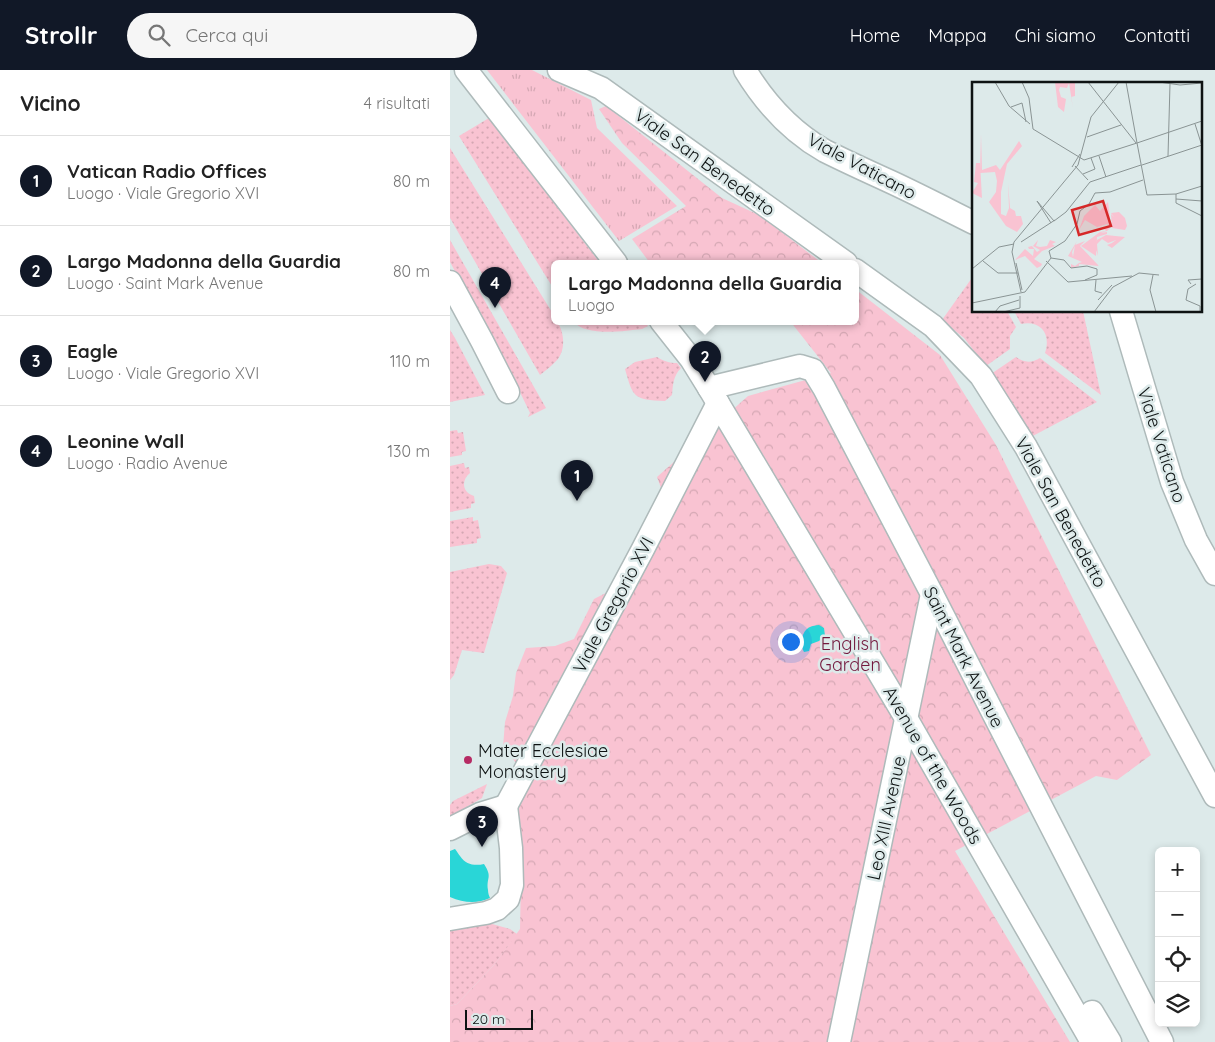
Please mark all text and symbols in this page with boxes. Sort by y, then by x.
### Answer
search box [127,13,477,58]
text: Strollr [25,20,97,50]
icon: search [145,21,173,49]
text: Cerca qui [185,23,268,47]
text: Home [850,24,900,47]
text: Mappa [928,24,987,47]
text: Chi siamo [1015,24,1096,47]
text: Contatti [1124,24,1190,47]
inset map [972,82,1202,312]
text: Vicino [20,90,81,116]
text: 4 risultati [363,93,430,113]
street label: Viale San Benedetto [630,103,780,221]
street label: Viale Vaticano [804,128,920,204]
text: Vatican Radio Offices [67,159,267,183]
text: 1 [33,171,39,191]
text: 80 m [393,171,430,191]
text: Luogo · Viale Gregorio XVI [67,183,259,203]
text: Largo Madonna della Guardia [67,249,341,273]
popup [551,260,859,325]
text: 2 [31,261,41,281]
text: 80 m [393,261,430,281]
pin: 4 [479,267,511,308]
text: Largo Madonna della Guardia [568,271,842,295]
text: Luogo · Saint Mark Avenue [67,273,263,293]
text: Luogo [568,295,615,315]
text: Eagle [67,339,118,363]
pin: 2 [689,341,721,382]
text: 3 [32,351,40,371]
text: 110 m [390,351,430,371]
text: Luogo · Viale Gregorio XVI [67,363,259,383]
street label: Viale Vaticano [1133,384,1191,506]
text: Leonine Wall [67,429,184,453]
street label: Viale San Benedetto [1010,433,1112,591]
text: 4 [31,441,41,461]
text: 130 m [387,441,430,461]
text: Luogo · Radio Avenue [67,453,228,473]
pin: 1 [561,460,593,501]
street label: Viale Gregorio XVI [567,533,659,677]
street label: Saint Mark Avenue [919,583,1009,731]
your location [778,629,804,655]
park label: English Garden [819,632,881,676]
street label: Avenue of the Woods [878,682,988,848]
place label: Mater Ecclesiae Monastery [478,739,608,783]
marker: Mater Ecclesiae Monastery [462,754,474,766]
street label: Leo XIII Avenue [862,754,910,882]
pin: 3 [466,806,498,847]
map controls [1155,847,1200,1027]
button: + [1155,847,1200,892]
button: − [1155,892,1200,937]
button: locate [1155,937,1200,982]
button: layers [1155,982,1200,1027]
scale bar [465,1007,532,1030]
text: 20 m [472,1010,505,1028]

